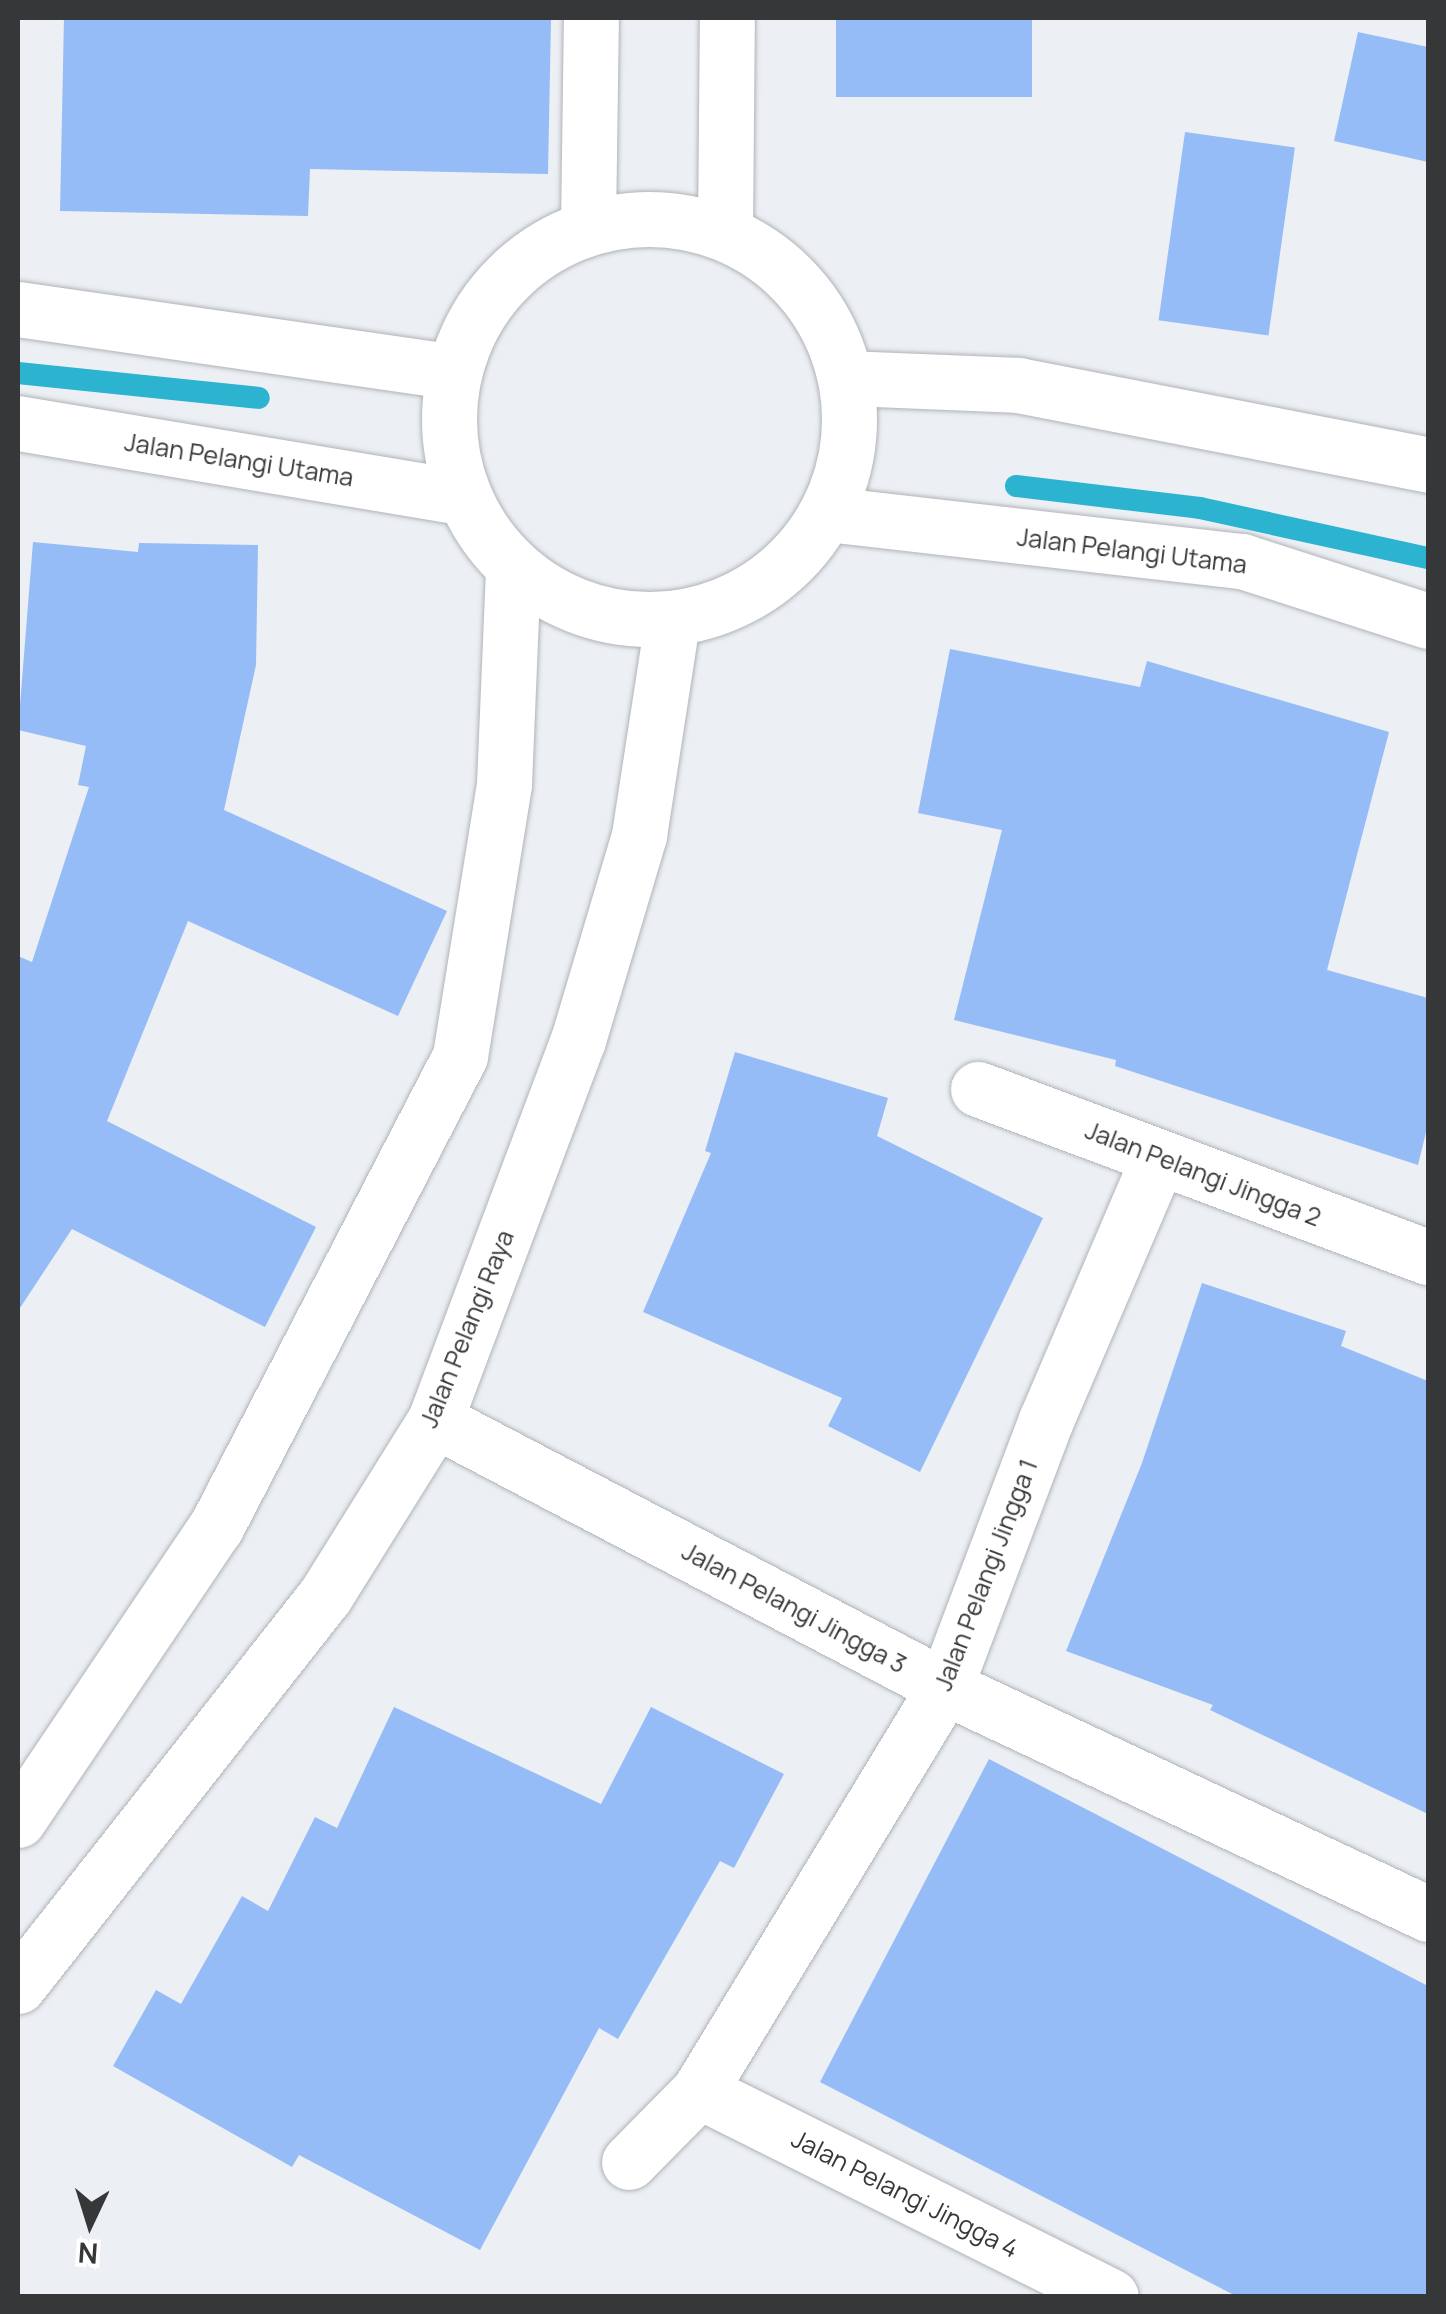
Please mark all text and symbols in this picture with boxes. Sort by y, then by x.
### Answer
street label: Jalan Pelangi Utama [122,427,356,493]
street label: Jalan Pelangi Utama [1015,522,1249,580]
street label: Jalan Pelangi Jingga 2 [1081,1115,1325,1233]
street label: Jalan Pelangi Raya [414,1226,520,1432]
street label: Jalan Pelangi Jingga 1 [928,1455,1044,1695]
street label: Jalan Pelangi Jingga 3 [677,1536,911,1680]
street label: Jalan Pelangi Jingga 4 [787,2124,1023,2264]
north arrow [40,2174,140,2274]
text: N [77,2234,99,2274]

